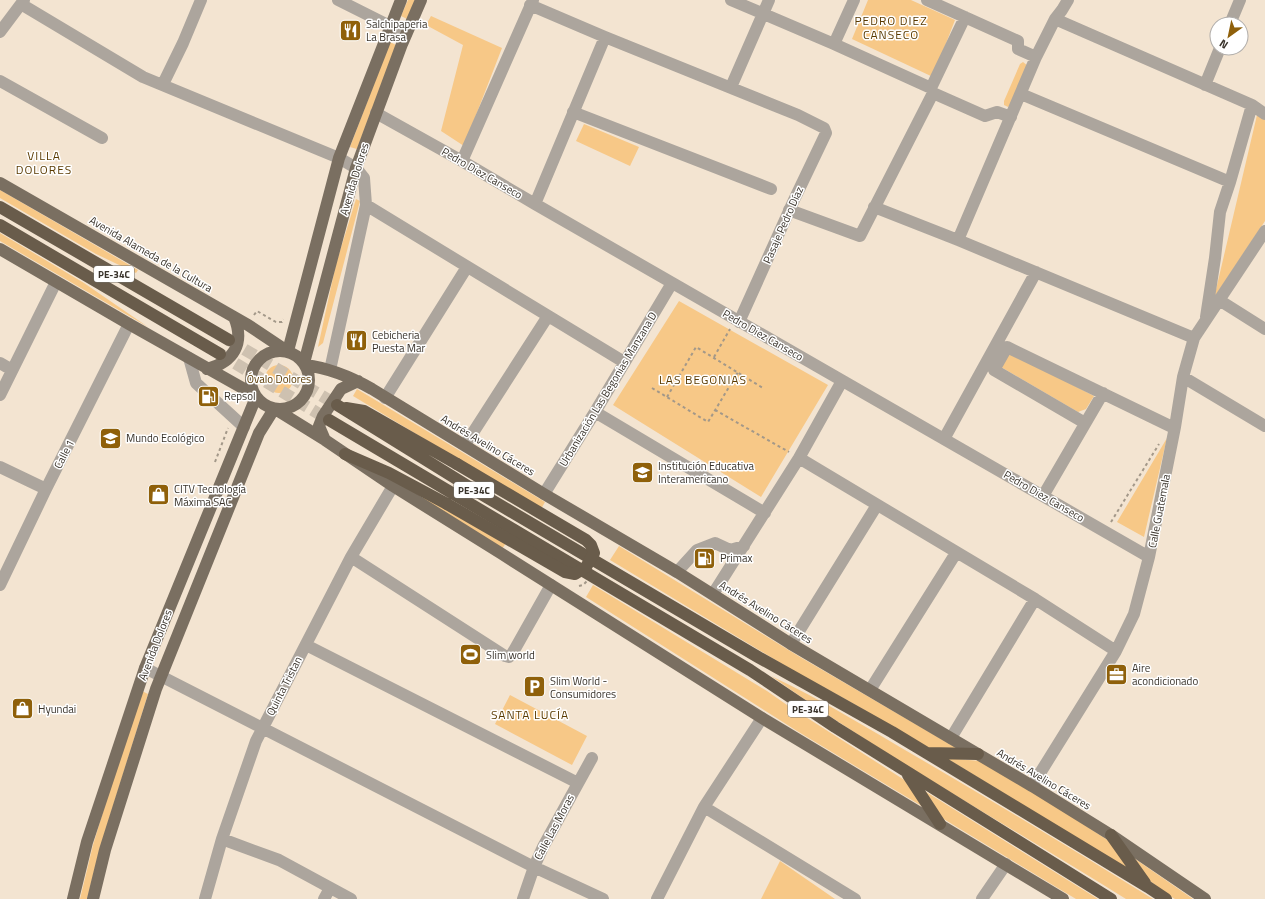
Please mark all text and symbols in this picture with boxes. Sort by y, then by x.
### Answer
district label: PEDRO DIEZ CANSECO [854,11,928,44]
place label: Salchipaperia La Brasa [366,16,428,45]
north arrow [1209,16,1249,56]
restaurant icon: Salchipaperia La Brasa [337,17,363,43]
text: N [1216,36,1231,53]
street label: Avenida Dolores [335,141,373,217]
street label: Pedro Diez Canseco [439,143,526,203]
district label: VILLA DOLORES [16,146,72,179]
street label: Pasaje Pedro Díaz [759,184,807,266]
street label: Avenida Alameda de la Cultura [86,212,216,296]
road number: PE-34C [94,266,134,282]
street label: Pedro Diez Canseco [720,305,807,365]
street label: Urbanización Las Begonias Manzana D [555,309,661,469]
place label: Cebicheria Puesta Mar [372,327,426,356]
restaurant icon: Cebicheria Puesta Mar [344,328,370,354]
district label: LAS BEGONIAS [659,370,747,389]
park label: Óvalo Dolores [247,371,311,387]
fuel station icon: Repsol [195,383,221,409]
place label: Repsol [224,388,256,404]
street label: Andrés Avelino Cáceres [438,410,538,480]
school or university icon: Mundo Ecológico [98,425,124,451]
place label: Mundo Ecológico [126,430,205,446]
street label: Calle 1 [50,437,78,471]
place label: Institución Educativa Interamericano [658,458,754,487]
school or university icon: Institución Educativa Interamericano [630,459,656,485]
street label: Pedro Diez Canseco [1001,466,1088,526]
street label: Calle Guatemala [1144,472,1174,549]
place label: CITV Tecnología Máxima SAC [174,481,247,510]
shop icon: CITV Tecnología Máxima SAC [146,482,172,508]
road number: PE-34C [454,482,494,498]
fuel station icon: Primax [692,545,718,571]
place label: Primax [720,550,752,566]
street label: Andrés Avelino Cáceres [716,577,816,647]
street label: Avenida Dolores [134,607,176,683]
sports icon: Slim world [457,642,483,668]
place label: Slim world [486,647,535,663]
street label: Quinta Tristan [262,653,306,718]
place label: Aire acondicionado [1132,660,1198,689]
office icon: Aire acondicionado [1104,661,1130,687]
place label: Slim World - Consumidores [550,673,616,702]
parking icon: Slim World - Consumidores [522,674,548,700]
shop icon: Hyundai [10,696,36,722]
place label: Hyundai [38,701,76,717]
road number: PE-34C [788,701,828,717]
district label: SANTA LUCÍA [491,705,569,724]
street label: Andrés Avelino Cáceres [994,744,1094,814]
street label: Calle Las Moras [530,791,578,863]

